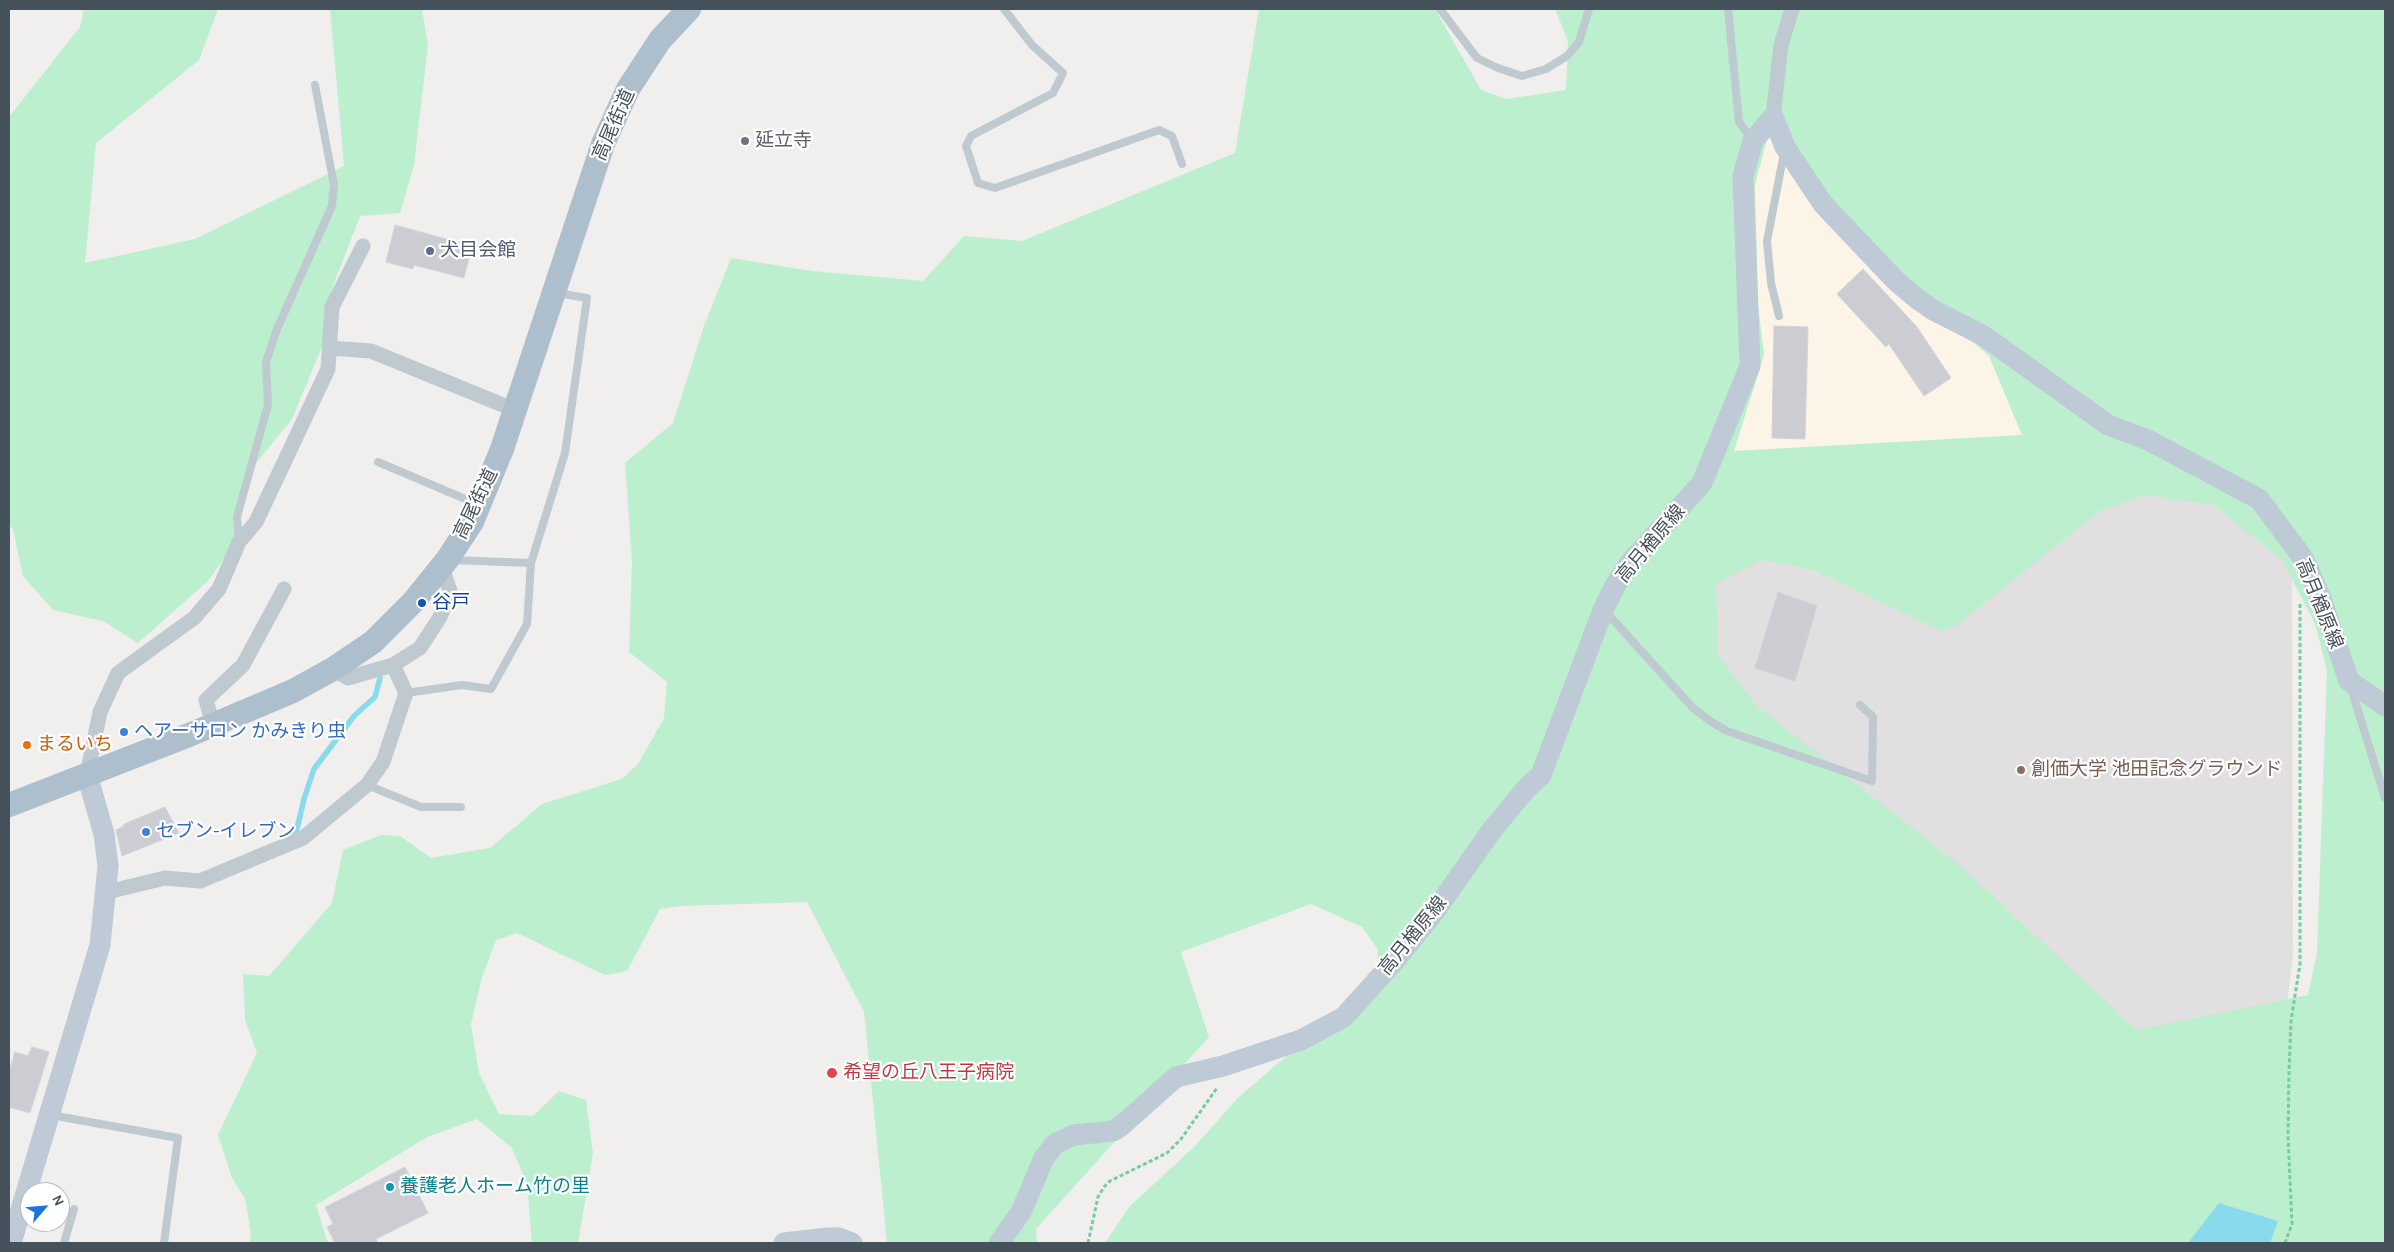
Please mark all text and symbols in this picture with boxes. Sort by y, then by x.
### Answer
street label: 高尾街道 [588,86,640,164]
place label: 延立寺 [755,130,812,152]
marker: 延立寺 [739,135,751,147]
place label: 犬目会館 [440,240,516,262]
marker: 犬目会館 [424,245,436,257]
street label: 高尾街道 [449,465,503,543]
street label: 高月楢原線 [1612,500,1690,588]
street label: 高月楢原線 [2291,556,2347,652]
place label: 谷戸 [432,592,470,614]
marker: 谷戸 [416,597,428,609]
place label: ヘアーサロン かみきり虫 [134,721,346,743]
marker: ヘアーサロン かみきり虫 [118,726,130,738]
place label: まるいち [37,734,113,756]
marker: まるいち [21,739,33,751]
place label: 創価大学 池田記念グラウンド [2031,759,2283,781]
marker: 創価大学 池田記念グラウンド [2015,764,2027,776]
place label: セブン-イレブン [156,821,296,843]
marker: セブン-イレブン [140,826,152,838]
street label: 高月楢原線 [1374,892,1452,980]
place label: 希望の丘八王子病院 [843,1062,1014,1084]
marker: 希望の丘八王子病院 [825,1066,839,1080]
place label: 養護老人ホーム竹の里 [400,1176,590,1198]
marker: 養護老人ホーム竹の里 [384,1181,396,1193]
north arrow [20,1182,70,1232]
text: N [48,1192,68,1209]

